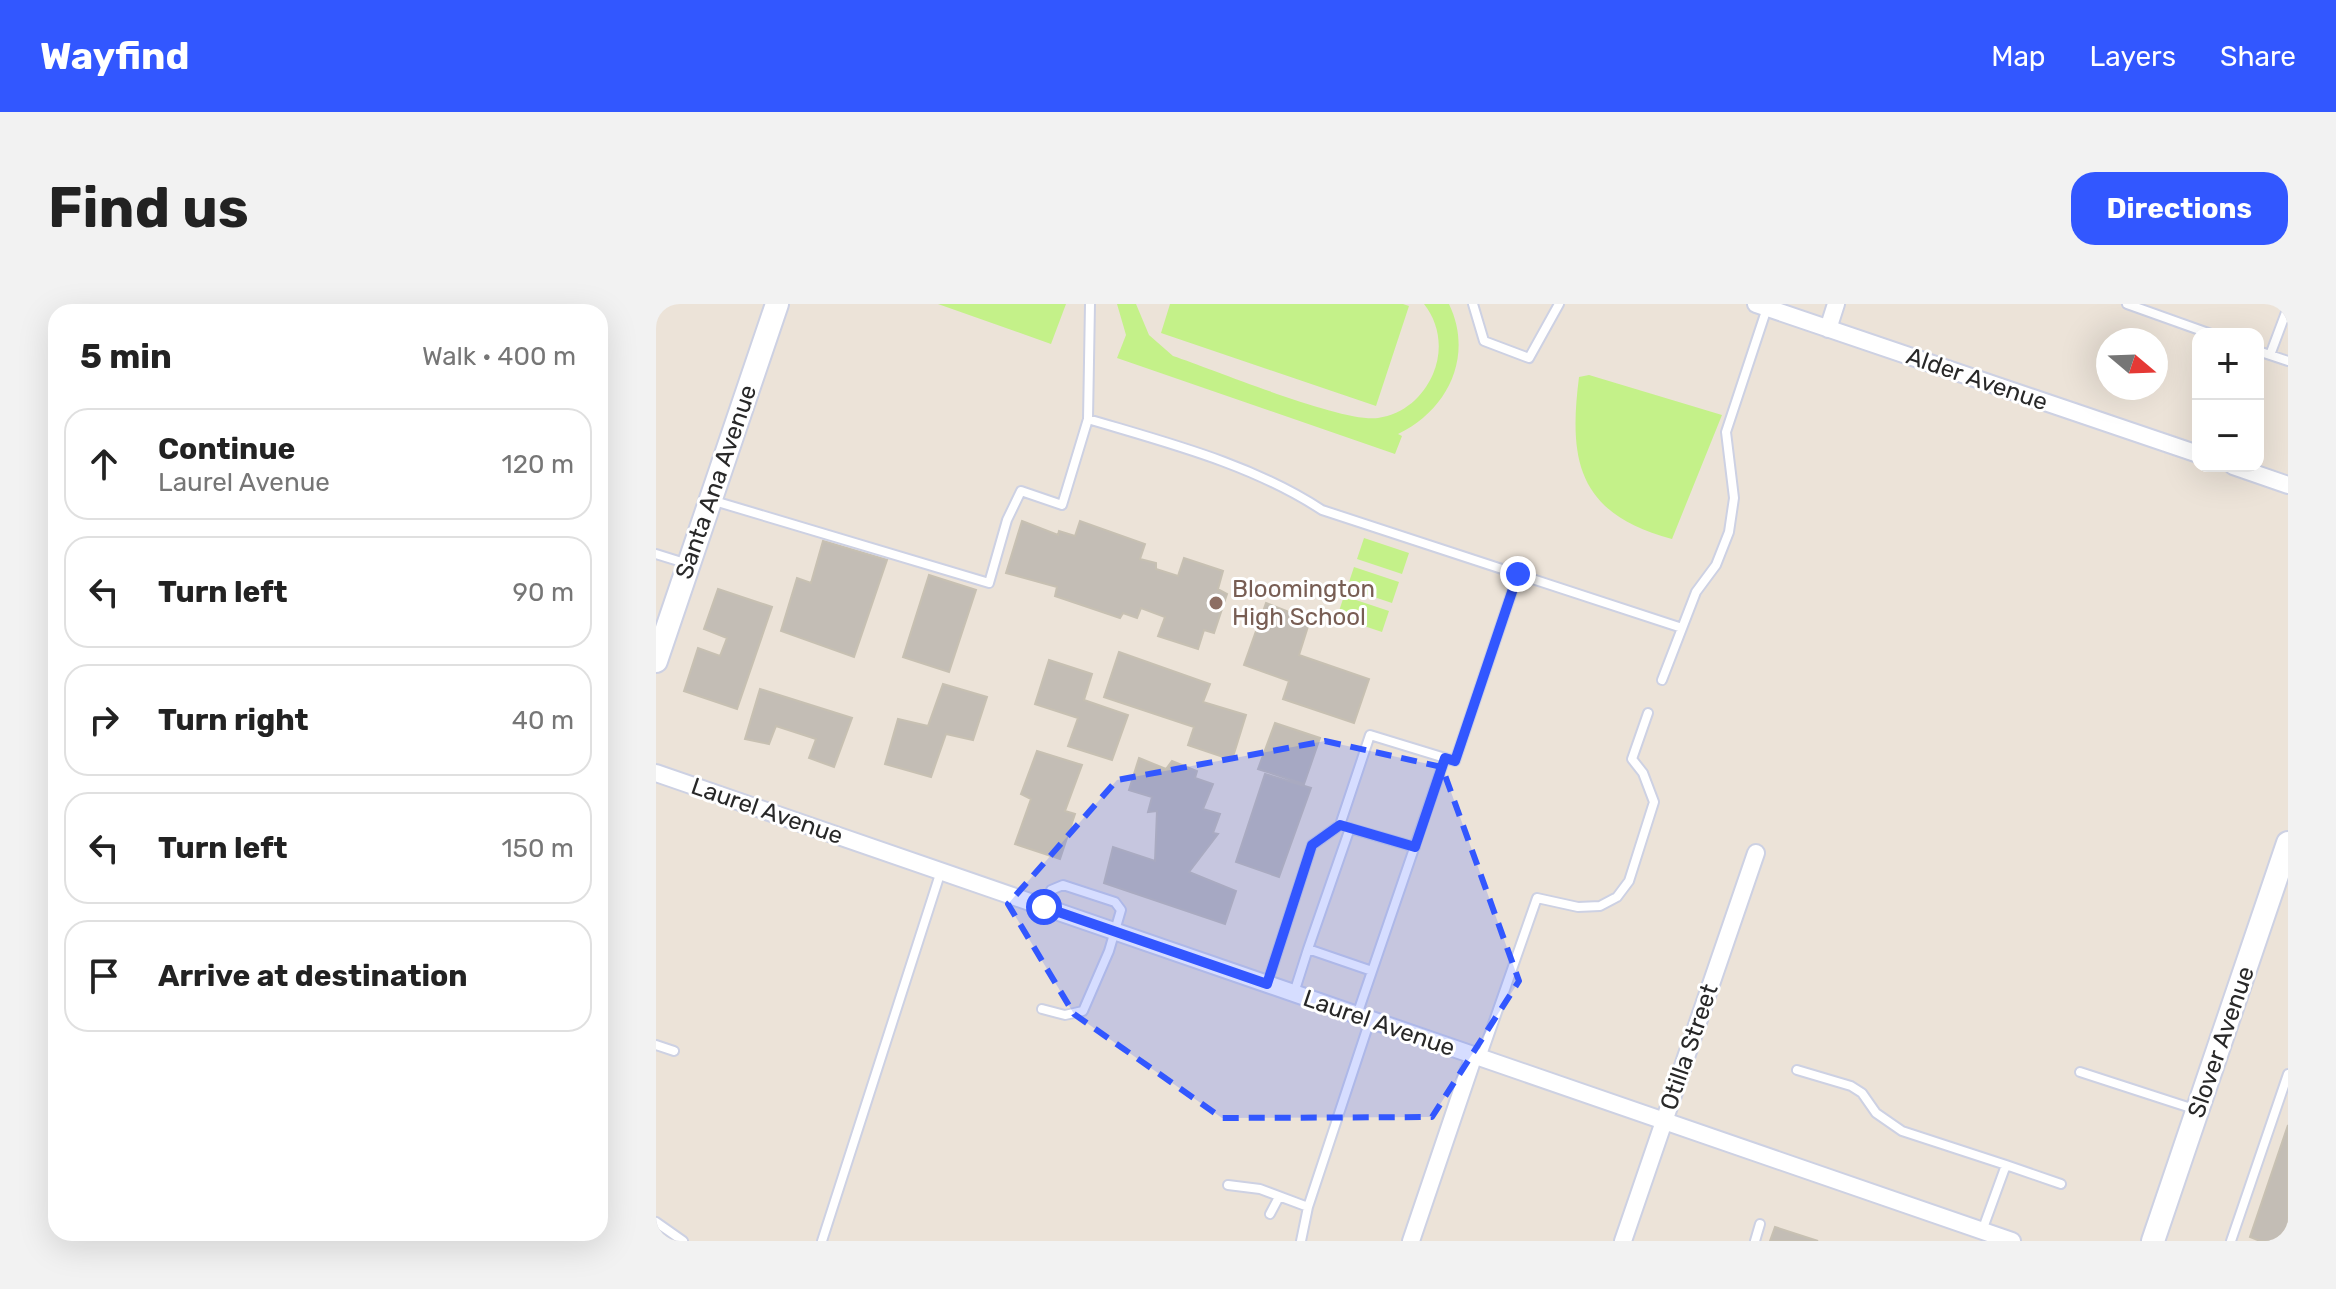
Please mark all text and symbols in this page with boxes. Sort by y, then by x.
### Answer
text: Wayfind [40,33,189,79]
text: Map [1991,40,2046,73]
text: Layers [2090,40,2176,73]
text: Share [2220,40,2296,73]
button: Directions [2071,172,2288,245]
text: Find us [48,175,249,241]
north arrow [2096,328,2168,400]
map controls [2192,328,2264,472]
button: + [2192,328,2264,400]
text: 5 min [80,336,172,377]
text: Walk · 400 m [422,341,576,372]
street label: Alder Avenue [1903,342,2051,416]
street label: Santa Ana Avenue [670,381,762,583]
button: − [2192,400,2264,472]
text: Continue [158,431,295,467]
icon: ahead [82,442,126,486]
text: 120 m [502,449,574,480]
text: Laurel Avenue [158,467,330,498]
route end [1500,556,1536,592]
icon: left [82,570,126,614]
text: Turn left [158,574,288,610]
place label: Bloomington High School [1232,575,1375,631]
text: 90 m [513,577,574,608]
marker: Bloomington High School [1207,594,1225,612]
icon: right [82,698,126,742]
text: Turn right [158,702,309,738]
text: 40 m [512,705,574,736]
street label: Laurel Avenue [687,772,847,850]
icon: left [82,826,126,870]
text: Turn left [158,830,288,866]
text: 150 m [501,833,574,864]
route start [1026,889,1062,925]
icon: arrive [82,954,126,998]
text: Arrive at destination [158,958,468,994]
street label: Slover Avenue [2182,963,2260,1121]
street label: Otilla Street [1654,980,1724,1114]
street label: Laurel Avenue [1299,984,1459,1062]

